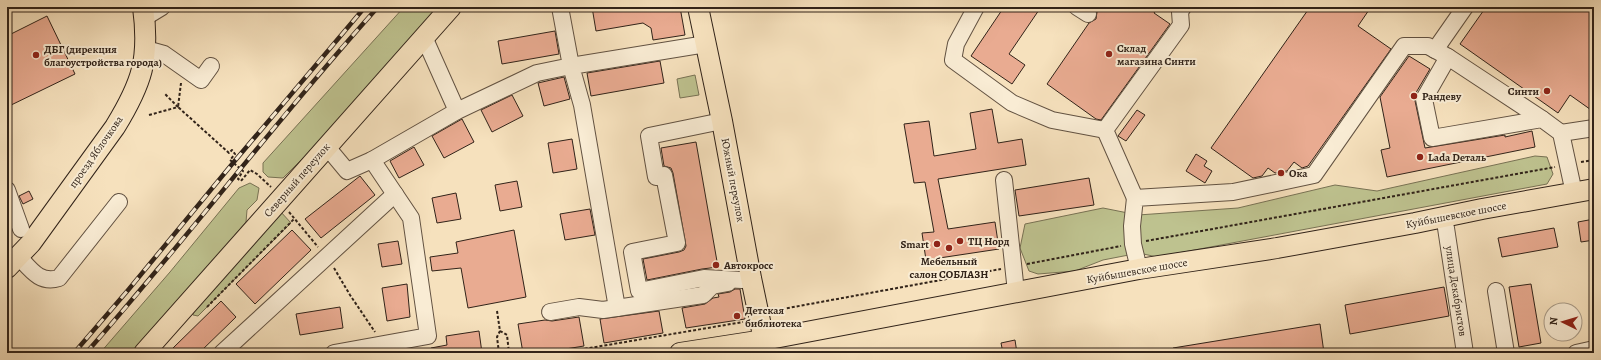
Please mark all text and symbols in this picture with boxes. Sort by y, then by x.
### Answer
place label: Склад магазина Синти [1117,41,1196,69]
place label: ДБГ (дирекция благоустройства города) [44,42,162,70]
marker: Склад магазина Синти [1104,49,1114,59]
marker: ДБГ (дирекция благоустройства города) [31,50,41,60]
place label: Синти [1508,84,1539,99]
marker: Синти [1542,86,1552,96]
place label: Рандеву [1422,89,1462,104]
marker: Рандеву [1409,91,1419,101]
street label: проезд Яблочкова [65,112,127,191]
street label: Южный переулок [717,137,749,224]
street label: Северный переулок [261,139,334,220]
place label: Lada Dеталь [1428,150,1486,165]
marker: Lada Dеталь [1415,152,1425,162]
place label: Ока [1289,166,1308,181]
marker: Ока [1276,168,1286,178]
street label: Куйбышевское шоссе [1404,198,1508,232]
place label: ТЦ Норд [968,234,1010,249]
marker: ТЦ Норд [955,236,965,246]
place label: Smart [900,237,929,252]
marker: Smart [932,239,942,249]
marker: Мебельный салон СОБЛАЗН [944,243,954,253]
street label: улица Декабристов [1441,244,1471,337]
place label: Мебельный салон СОБЛАЗН [910,254,988,282]
street label: Куйбышевское шоссе [1085,255,1189,287]
place label: Автокросс [723,258,774,273]
marker: Автокросс [711,260,721,270]
north arrow [1543,302,1583,342]
place label: Детская библиотека [745,303,803,331]
marker: Детская библиотека [732,311,742,321]
text: N [1546,317,1561,326]

